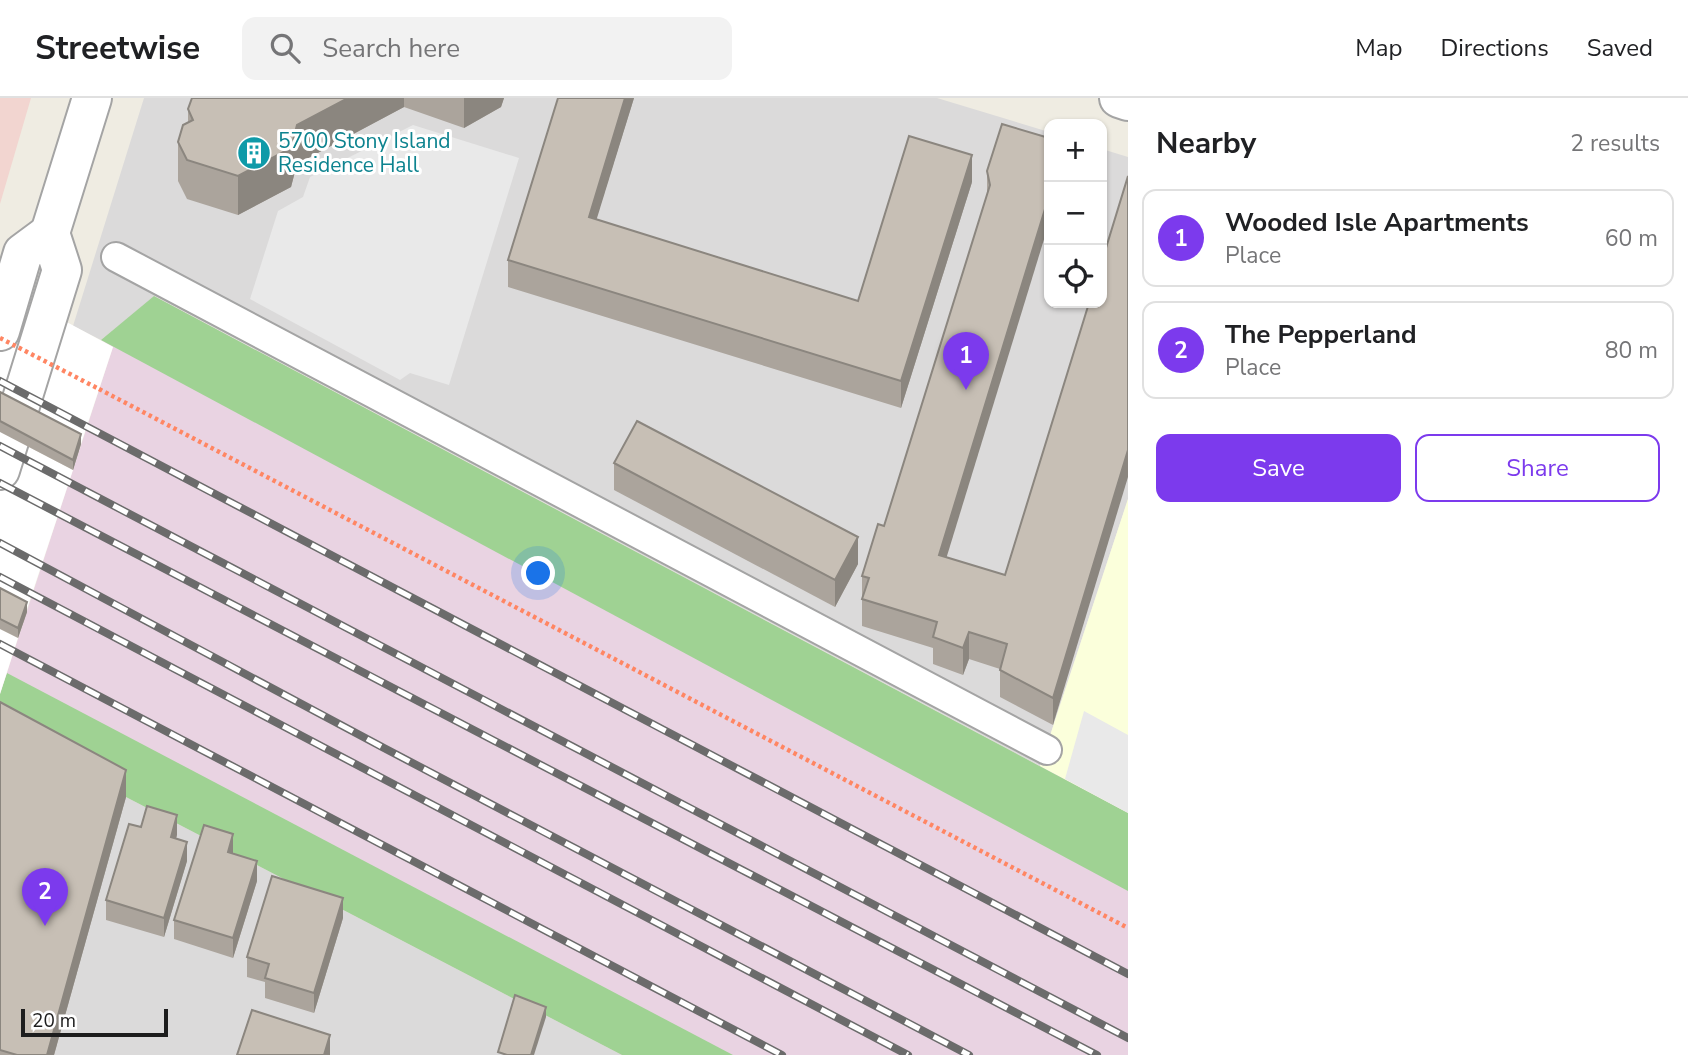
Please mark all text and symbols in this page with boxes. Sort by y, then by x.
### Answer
search box [242,17,732,80]
text: Streetwise [35,26,200,71]
icon: search [266,29,304,67]
text: Search here [322,31,460,66]
text: Map [1355,32,1402,64]
text: Directions [1440,32,1549,64]
text: Saved [1587,32,1653,64]
map controls [1044,119,1107,308]
button: + [1044,119,1107,182]
text: Nearby [1156,123,1256,164]
place label: 5700 Stony Island Residence Hall [278,127,451,179]
text: 2 results [1570,128,1660,159]
building icon: 5700 Stony Island Residence Hall [235,134,273,172]
button: − [1044,182,1107,245]
text: Wooded Isle Apartments [1225,205,1529,240]
text: 1 [1174,223,1188,254]
text: 60 m [1605,223,1658,254]
text: Place [1225,240,1281,271]
button: locate [1044,245,1107,308]
text: The Pepperland [1225,317,1417,352]
pin: 1 [943,332,989,390]
text: 2 [1174,335,1188,366]
text: 80 m [1605,335,1658,366]
text: Place [1225,352,1281,383]
button: Save [1156,434,1401,502]
button: Share [1415,434,1660,502]
your location [521,556,555,590]
pin: 2 [22,868,68,926]
scale bar [21,1006,168,1038]
text: 20 m [32,1008,76,1034]

